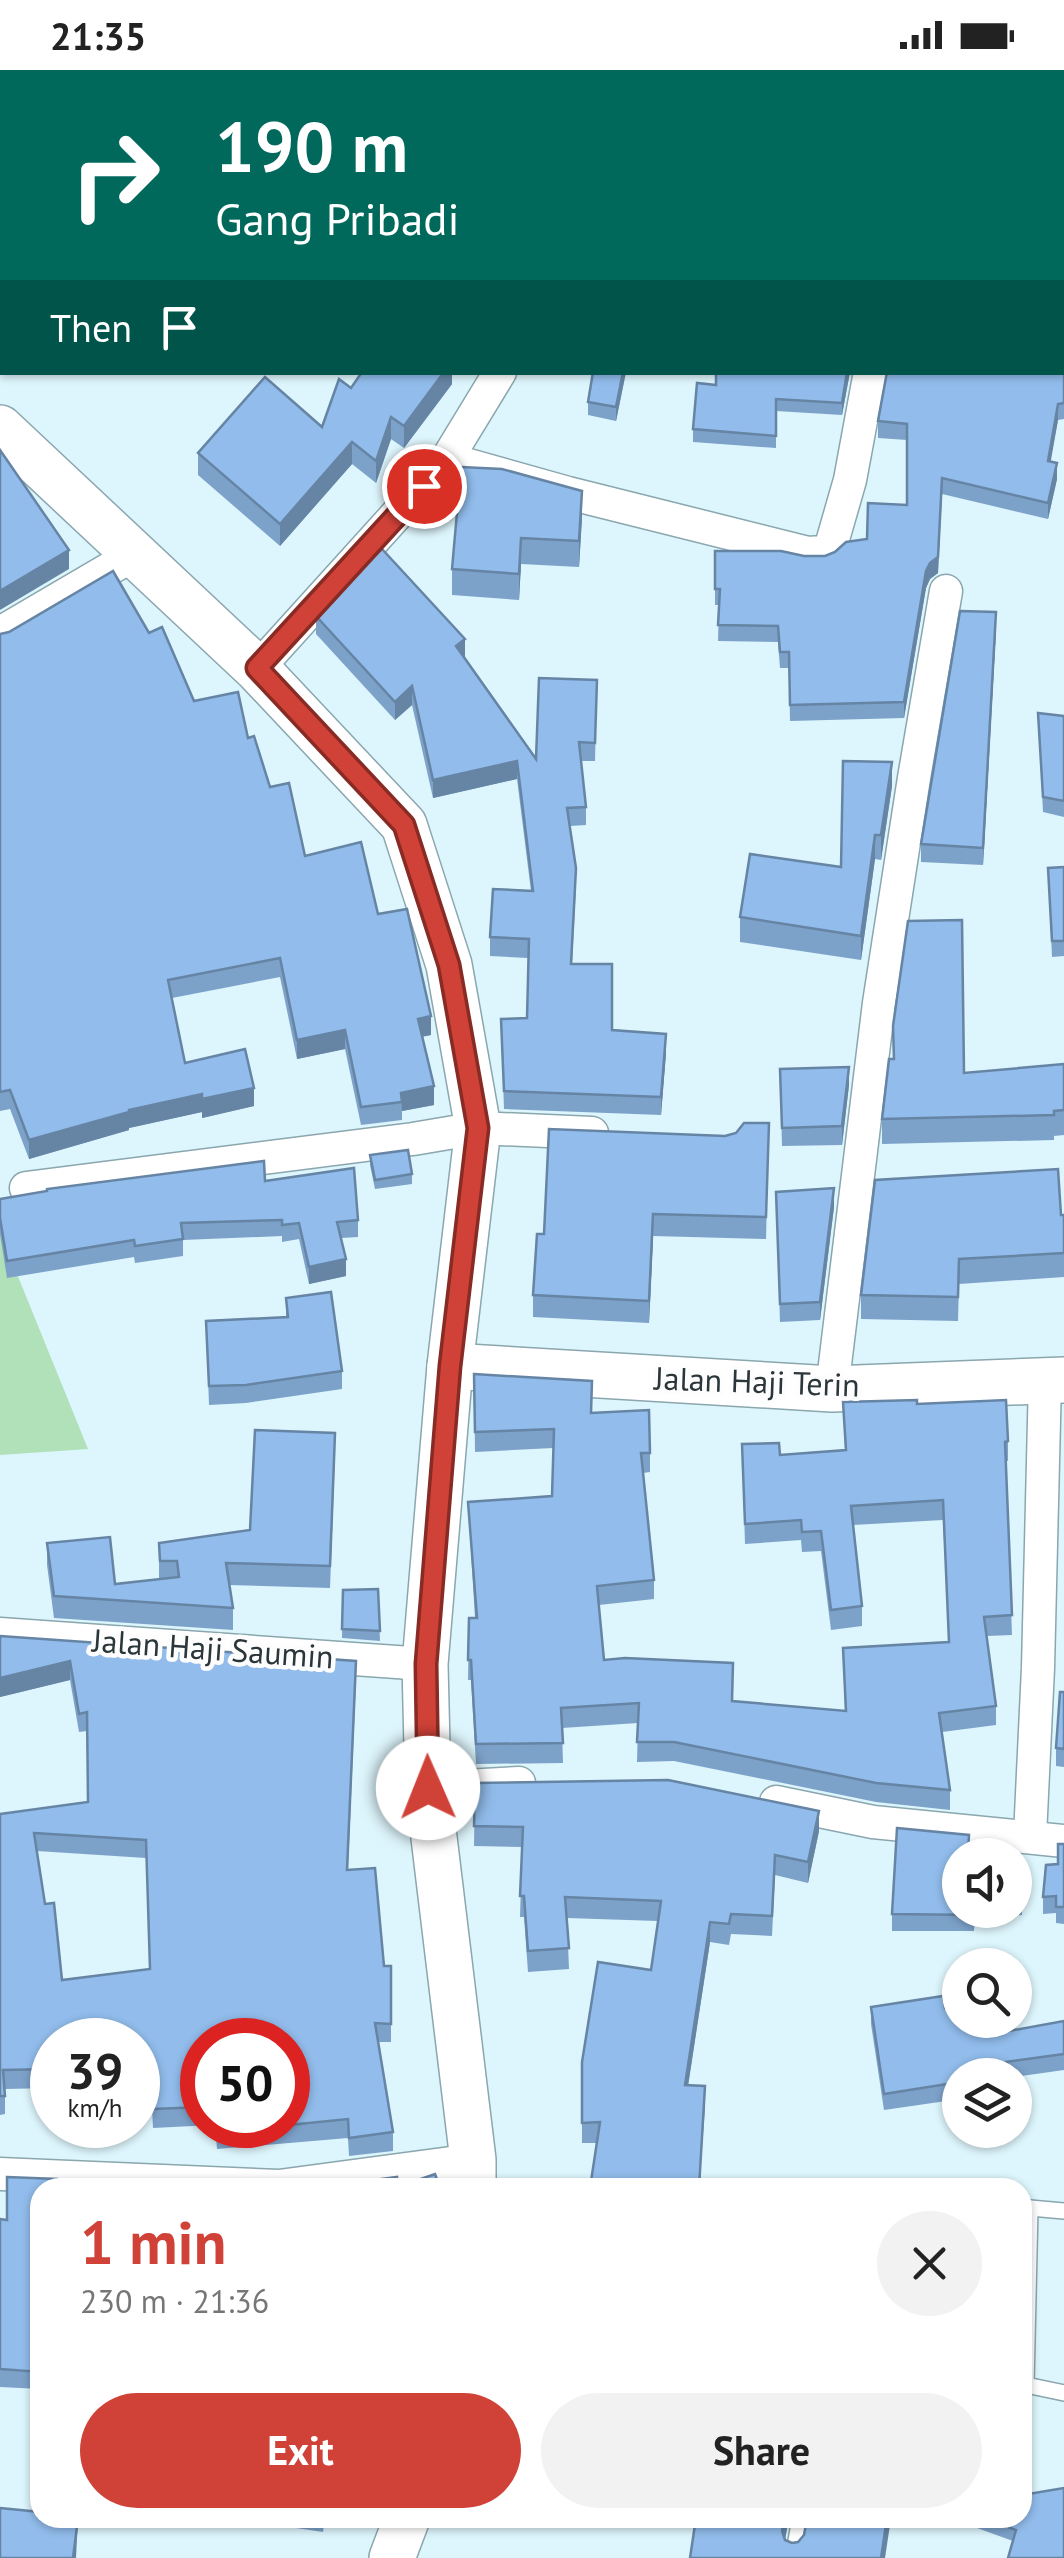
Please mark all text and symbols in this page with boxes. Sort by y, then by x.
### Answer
text: 21:35 [50,11,146,60]
text: 190 m [215,101,408,191]
icon: right [50,110,180,240]
text: Gang Pribadi [215,189,460,247]
icon: arrive [152,300,207,355]
text: Then [50,303,132,352]
pin [382,444,467,529]
icon: arrive [397,459,452,514]
street label: Jalan Haji Terin [652,1356,860,1406]
street label: Jalan Haji Saumin [89,1618,335,1677]
position arrow [376,1736,480,1840]
map controls [942,1838,1032,2148]
button: sound [942,1838,1032,1928]
button: search [942,1948,1032,2038]
speed limit sign: 50 [180,2018,310,2148]
text: 39 [67,2038,123,2103]
button: layers [942,2058,1032,2148]
text: km/h [68,2092,122,2124]
text: 1 min [80,2203,226,2281]
button: close [877,2211,982,2316]
text: 230 m · 21:36 [80,2280,269,2322]
button: Exit [80,2393,521,2508]
button: Share [541,2393,982,2508]

